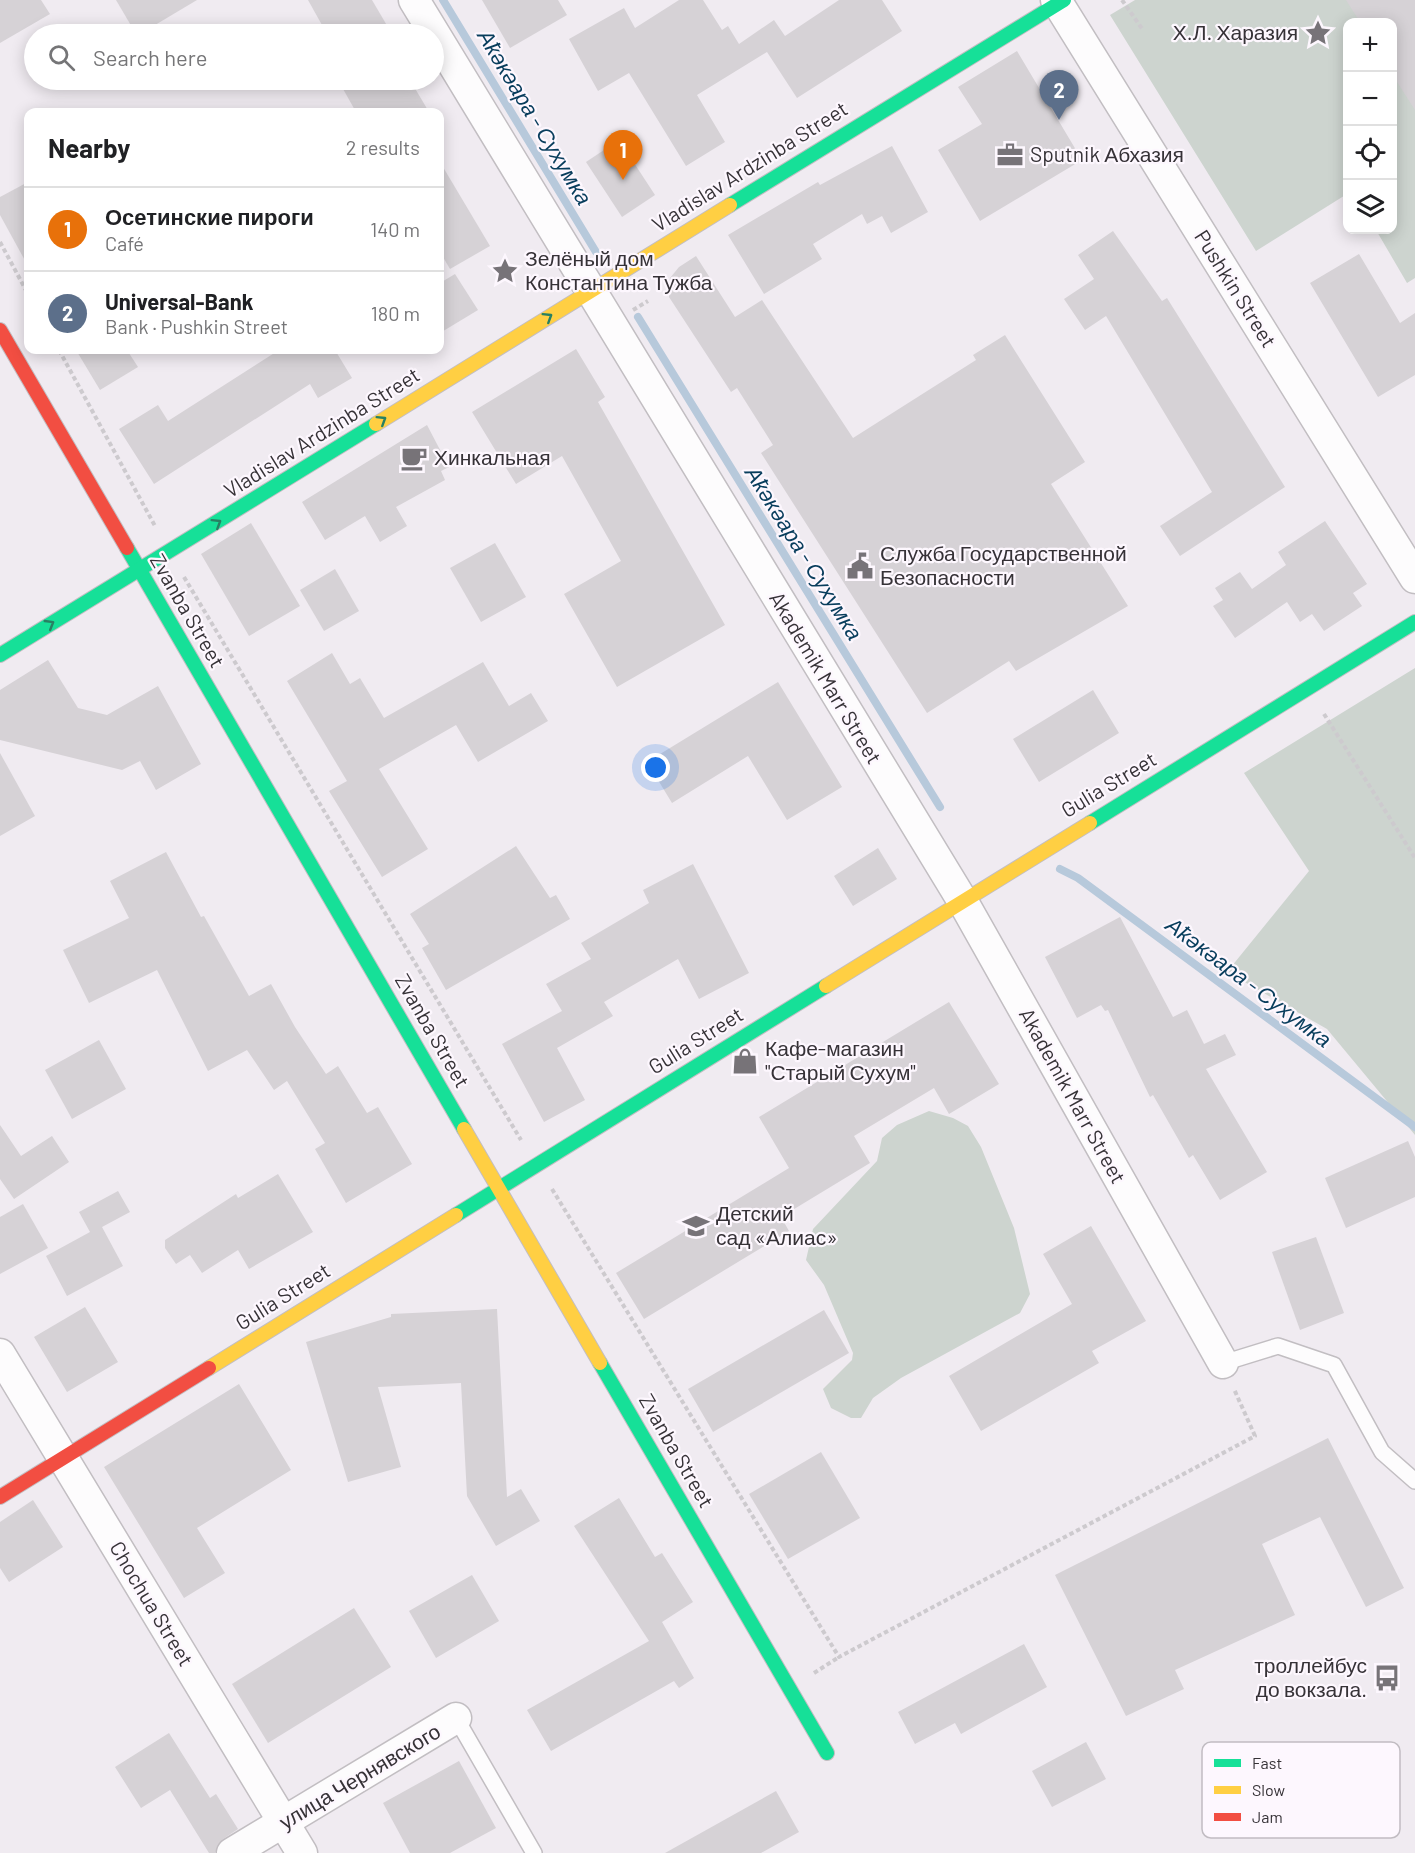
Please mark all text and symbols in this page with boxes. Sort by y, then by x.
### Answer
place icon: Х.Л. Харазия [1303,18,1333,48]
map controls [1343,18,1397,234]
button: + [1343,18,1397,72]
place label: Х.Л. Харазия [1173,19,1298,44]
water label: Аҟәкәара - Сухумка [471,22,598,209]
search box [24,24,444,90]
icon: search [45,41,78,74]
text: Search here [93,44,207,70]
pin: 2 [1040,70,1078,120]
button: − [1343,72,1397,126]
street label: Vladislav Ardzinba Street [647,95,852,236]
button: locate [1343,126,1397,180]
pin: 1 [604,130,642,180]
text: Nearby [48,132,130,163]
text: 2 results [346,135,420,159]
office icon: Sputnik Абхазия [995,140,1025,170]
place label: Sputnik Абхазия [1030,141,1184,166]
button: layers [1343,180,1397,234]
text: Осетинские пироги [105,203,314,229]
text: 1 [64,217,71,241]
text: 140 m [370,217,420,241]
street label: Pushkin Street [1190,225,1282,352]
text: Café [105,231,144,255]
place label: Зелёный дом Константина Тужба [525,245,713,294]
place icon: Зелёный дом Константина Тужба [490,256,520,286]
text: Universal-Bank [105,288,253,314]
text: 2 [62,301,73,325]
text: 180 m [371,301,420,325]
one-way arrow [542,313,552,325]
text: Bank · Pushkin Street [105,314,288,338]
street label: Vladislav Ardzinba Street [219,361,424,502]
one-way arrow [376,416,386,428]
cafe icon: Хинкальная [399,443,429,473]
place label: Хинкальная [434,444,551,469]
water label: Аҟәкәара - Сухумка [739,459,869,645]
one-way arrow [211,519,221,531]
place label: Служба Государственной Безопасности [880,540,1127,589]
street label: Zvanba Street [146,549,231,672]
public building icon: Служба Государственной Безопасности [845,551,875,581]
street label: Akademik Marr Street [765,587,888,768]
one-way arrow [44,620,54,632]
street label: Gulia Street [1056,746,1160,822]
your location [641,753,670,782]
water label: Аҟәкәара - Сухумка [1160,909,1337,1053]
street label: Zvanba Street [391,969,476,1092]
street label: Gulia Street [643,1001,747,1079]
street label: Akademik Marr Street [1015,1003,1132,1187]
place label: Кафе-магазин "Старый Сухум" [765,1035,916,1084]
shop icon: Кафе-магазин "Старый Сухум" [730,1046,760,1076]
place label: Детский сад «Алиас» [716,1200,837,1249]
school or university icon: Детский сад «Алиас» [681,1211,711,1241]
street label: Gulia Street [230,1257,334,1335]
street label: Zvanba Street [635,1389,720,1512]
street label: Chochua Street [105,1536,199,1670]
place label: троллейбус до вокзала. [1254,1652,1367,1701]
bus stop icon: троллейбус до вокзала. [1372,1663,1402,1693]
street label: улица Чернявского [274,1718,444,1834]
legend [1202,1742,1400,1838]
text: Fast [1252,1753,1282,1772]
text: Slow [1252,1780,1285,1799]
text: Jam [1252,1807,1283,1826]

